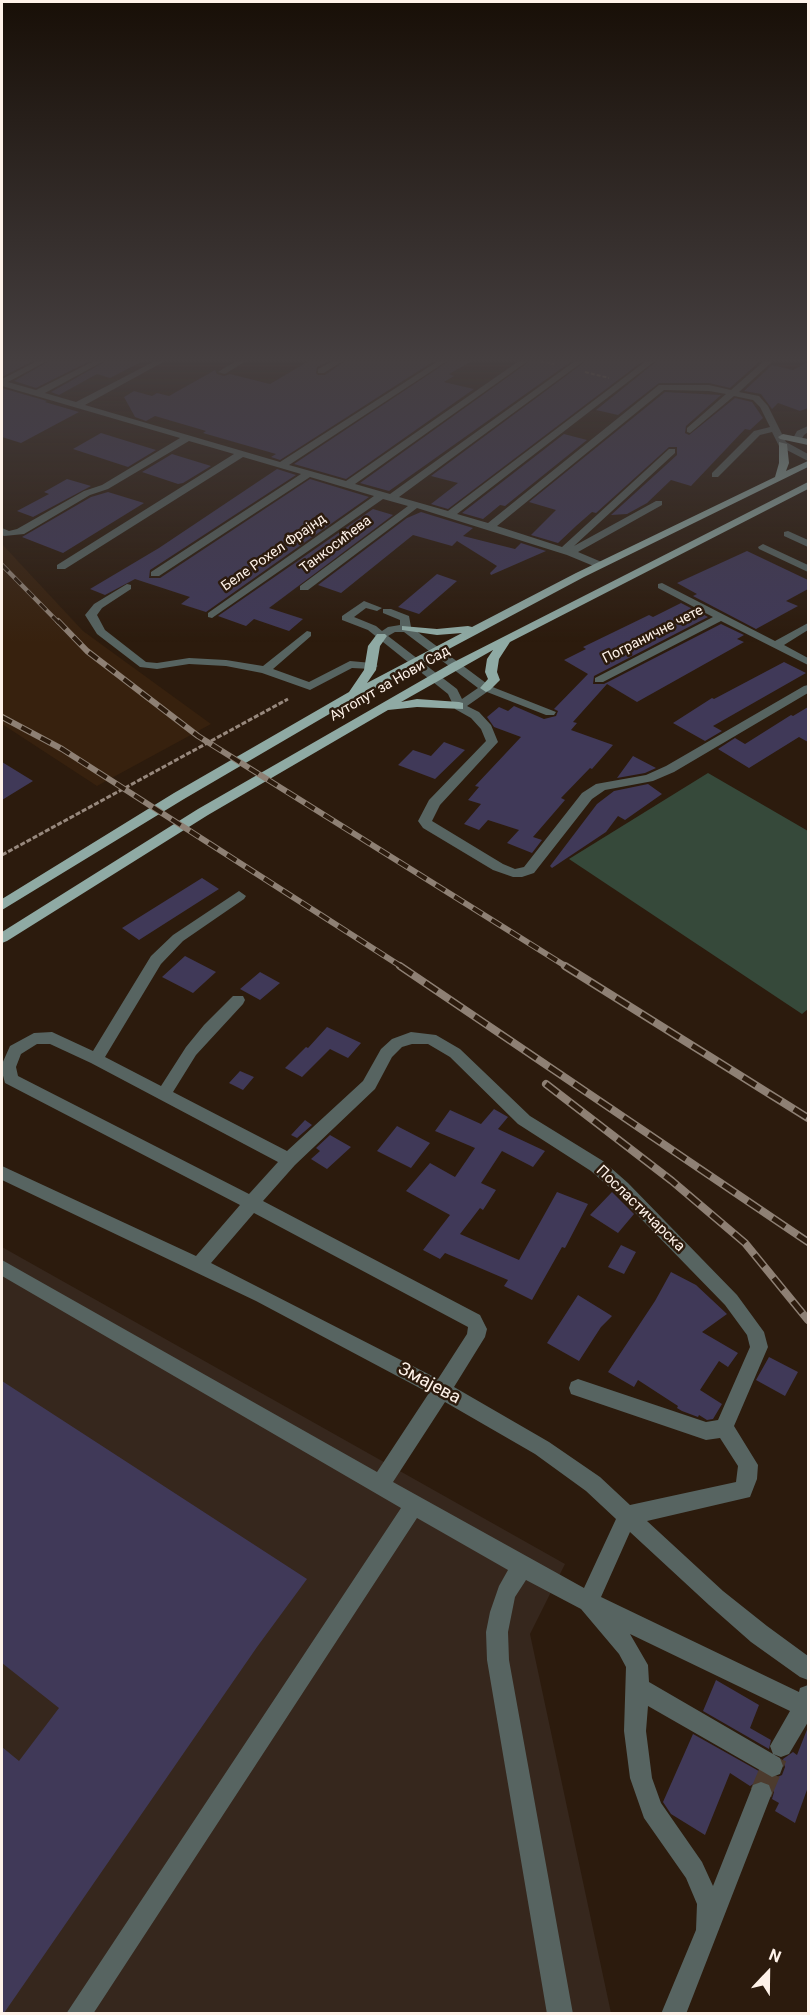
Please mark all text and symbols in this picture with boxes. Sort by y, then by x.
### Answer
street label: Беле Рохел Фрајнд [218,511,330,595]
street label: Танкосићева [297,513,375,577]
street label: Пограничне чете [600,602,706,668]
street label: Аутопут за Нови Сад [327,643,453,725]
street label: Посластичарска [592,1162,688,1256]
street label: Змајева [394,1359,464,1409]
north arrow [738,1943,798,2003]
text: N [766,1945,784,1967]

